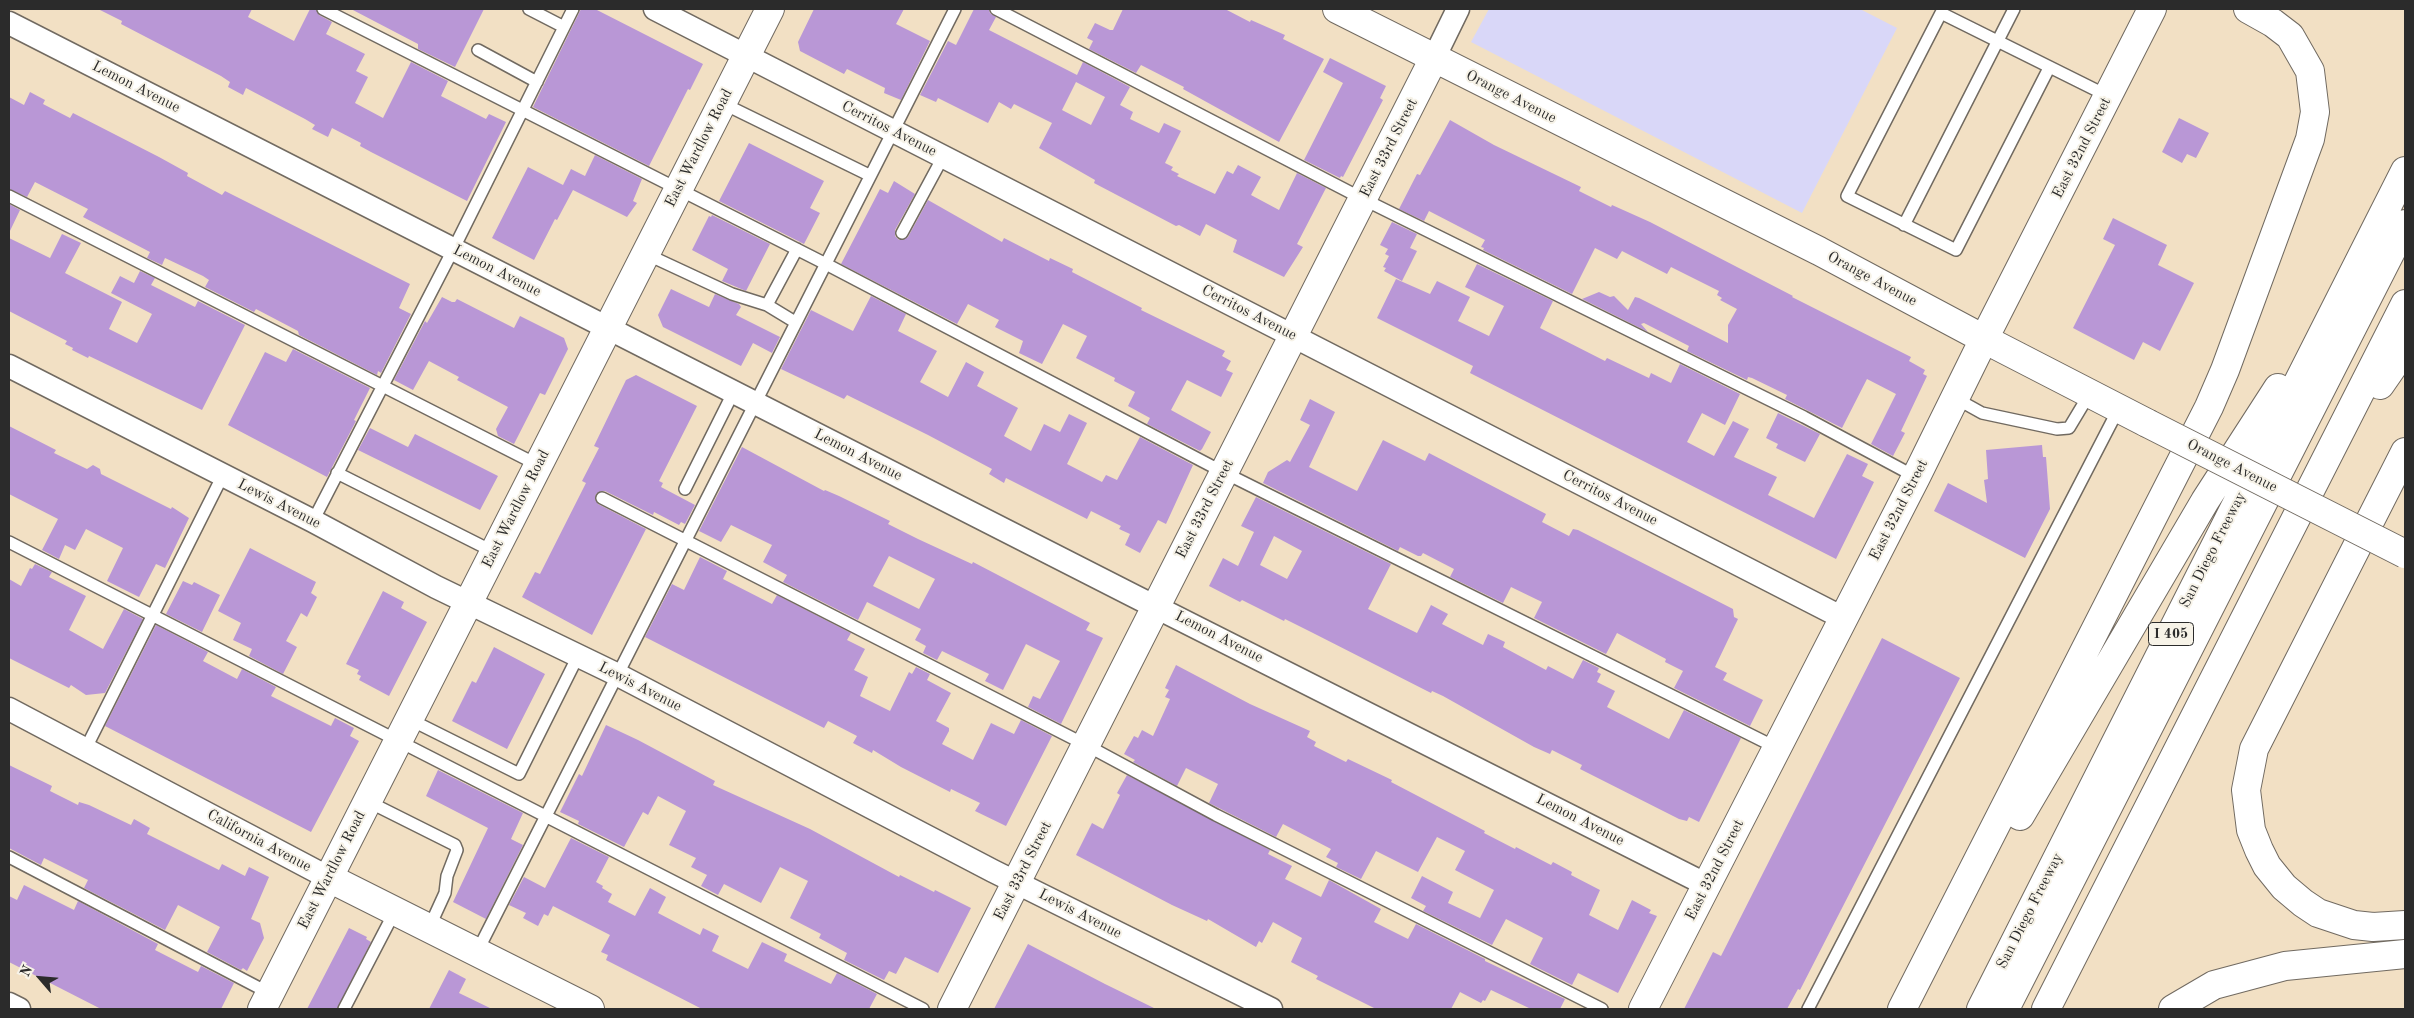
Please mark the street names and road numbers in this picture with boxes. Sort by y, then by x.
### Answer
street label: Lemon Avenue [89,57,183,117]
street label: Orange Avenue [1463,67,1559,127]
street label: East Wardlow Road [661,86,737,210]
street label: East 32nd Street [2049,94,2115,202]
street label: East 33rd Street [1356,95,1422,201]
street label: Cerritos Avenue [838,97,940,161]
street label: Lemon Avenue [450,241,544,301]
street label: Orange Avenue [1824,248,1920,310]
street label: Cerritos Avenue [1198,281,1300,345]
street label: Lemon Avenue [811,425,905,485]
street label: Orange Avenue [2184,436,2280,496]
street label: East Wardlow Road [478,447,554,571]
street label: East 33rd Street [1172,456,1238,562]
street label: East 32nd Street [1866,456,1932,564]
street label: Cerritos Avenue [1559,466,1661,530]
street label: Lewis Avenue [234,475,324,533]
street label: San Diego Freeway [2176,489,2250,611]
street label: Lemon Avenue [1172,607,1266,667]
road number: I 405 [2148,622,2194,646]
street label: Lewis Avenue [595,658,685,716]
street label: Lemon Avenue [1533,790,1627,850]
street label: California Avenue [204,806,314,876]
street label: East Wardlow Road [294,808,370,932]
street label: East 32nd Street [1682,816,1748,924]
street label: East 33rd Street [990,818,1056,924]
street label: San Diego Freeway [1993,850,2067,972]
street label: Lewis Avenue [1035,885,1125,943]

